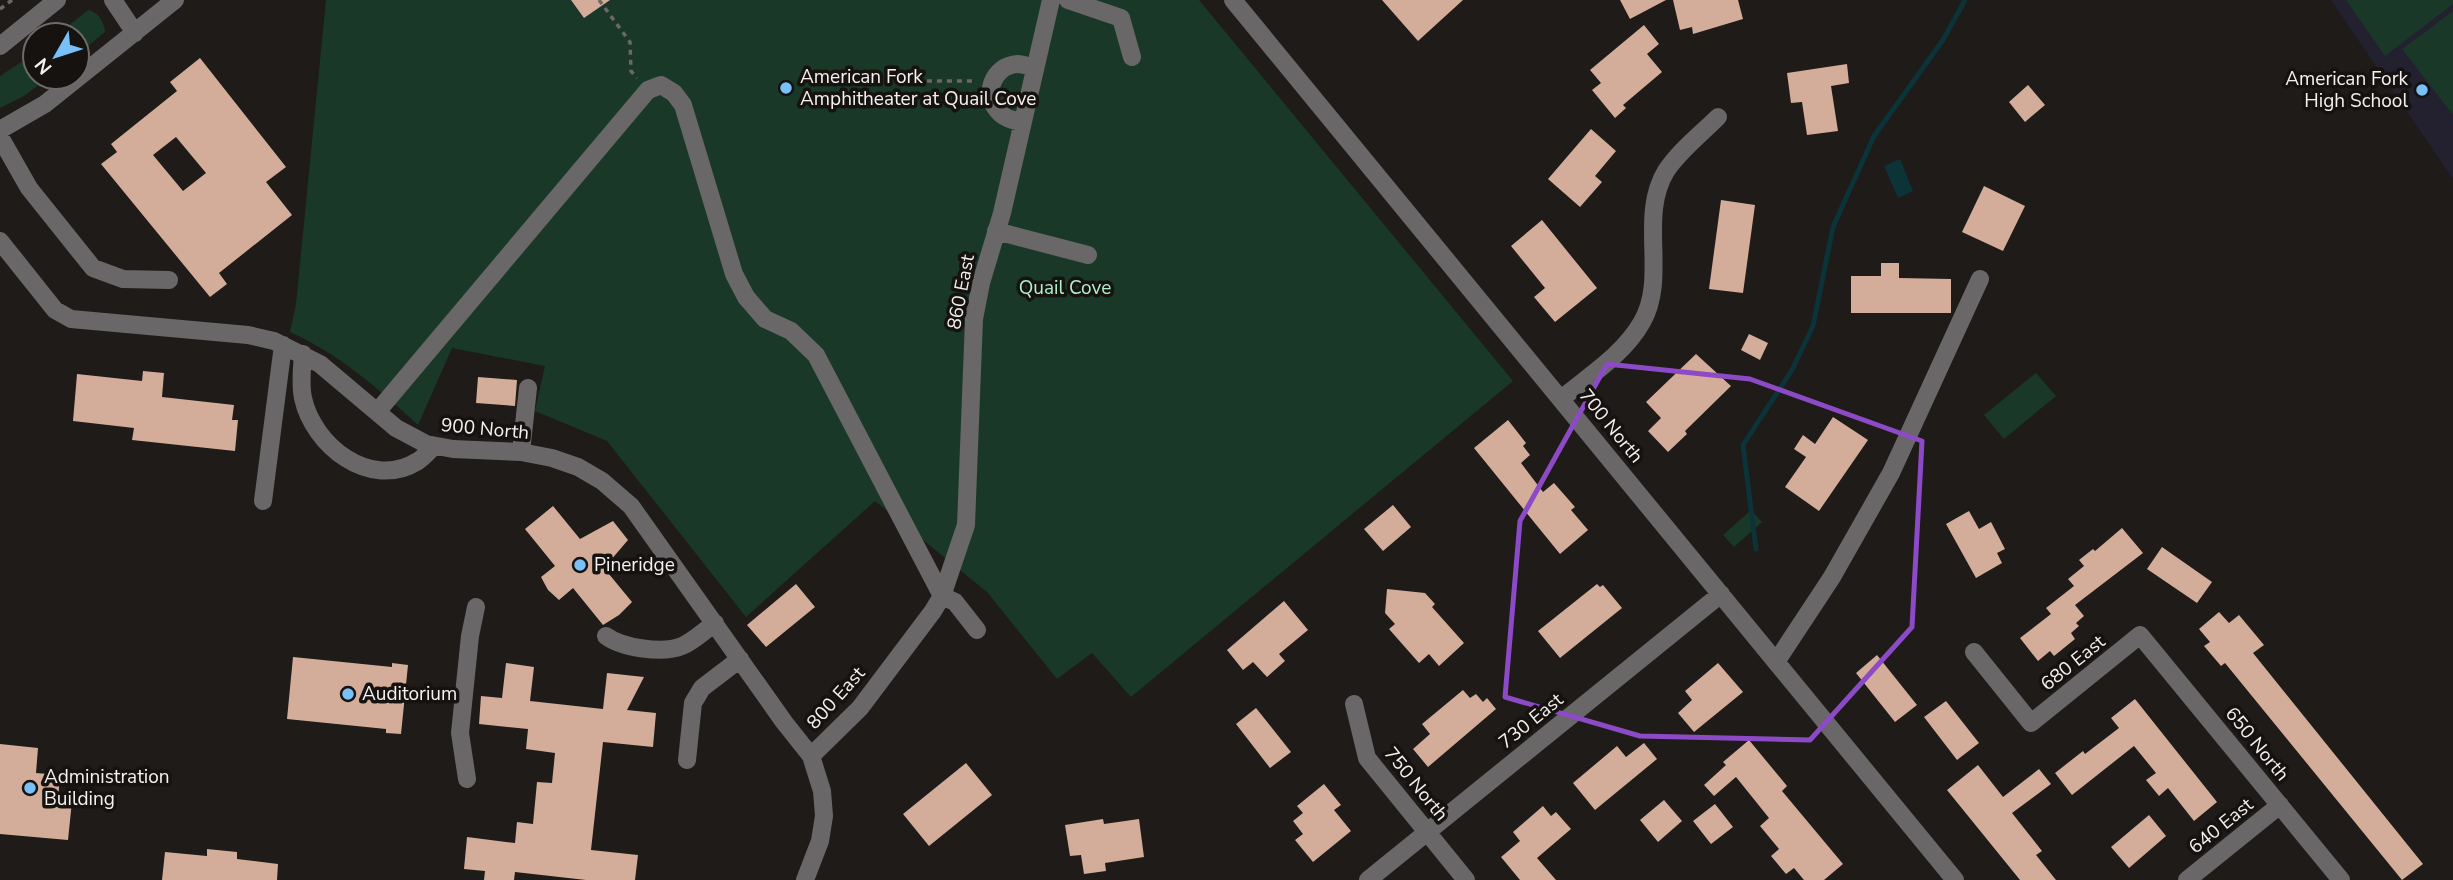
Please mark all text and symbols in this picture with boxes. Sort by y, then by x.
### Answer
north arrow [21,21,91,91]
text: N [29,52,58,80]
place label: American Fork Amphitheater at Quail Cove [800,64,1036,112]
place label: American Fork High School [2285,66,2408,114]
marker: American Fork Amphitheater at Quail Cove [778,80,794,96]
marker: American Fork High School [2414,82,2430,98]
street label: 860 East [941,252,981,332]
park label: Quail Cove [1019,275,1111,301]
street label: 700 North [1573,383,1649,469]
street label: 900 North [440,412,530,446]
place label: Pineridge [594,552,675,578]
marker: Pineridge [572,557,588,573]
street label: 680 East [2035,629,2111,697]
street label: 800 East [801,661,871,735]
place label: Auditorium [362,681,457,707]
marker: Auditorium [340,686,356,702]
street label: 730 East [1493,687,1569,755]
street label: 650 North [2219,701,2295,787]
street label: 750 North [1378,741,1454,827]
place label: Administration Building [44,764,170,812]
marker: Administration Building [22,780,38,796]
street label: 640 East [2183,792,2259,860]

